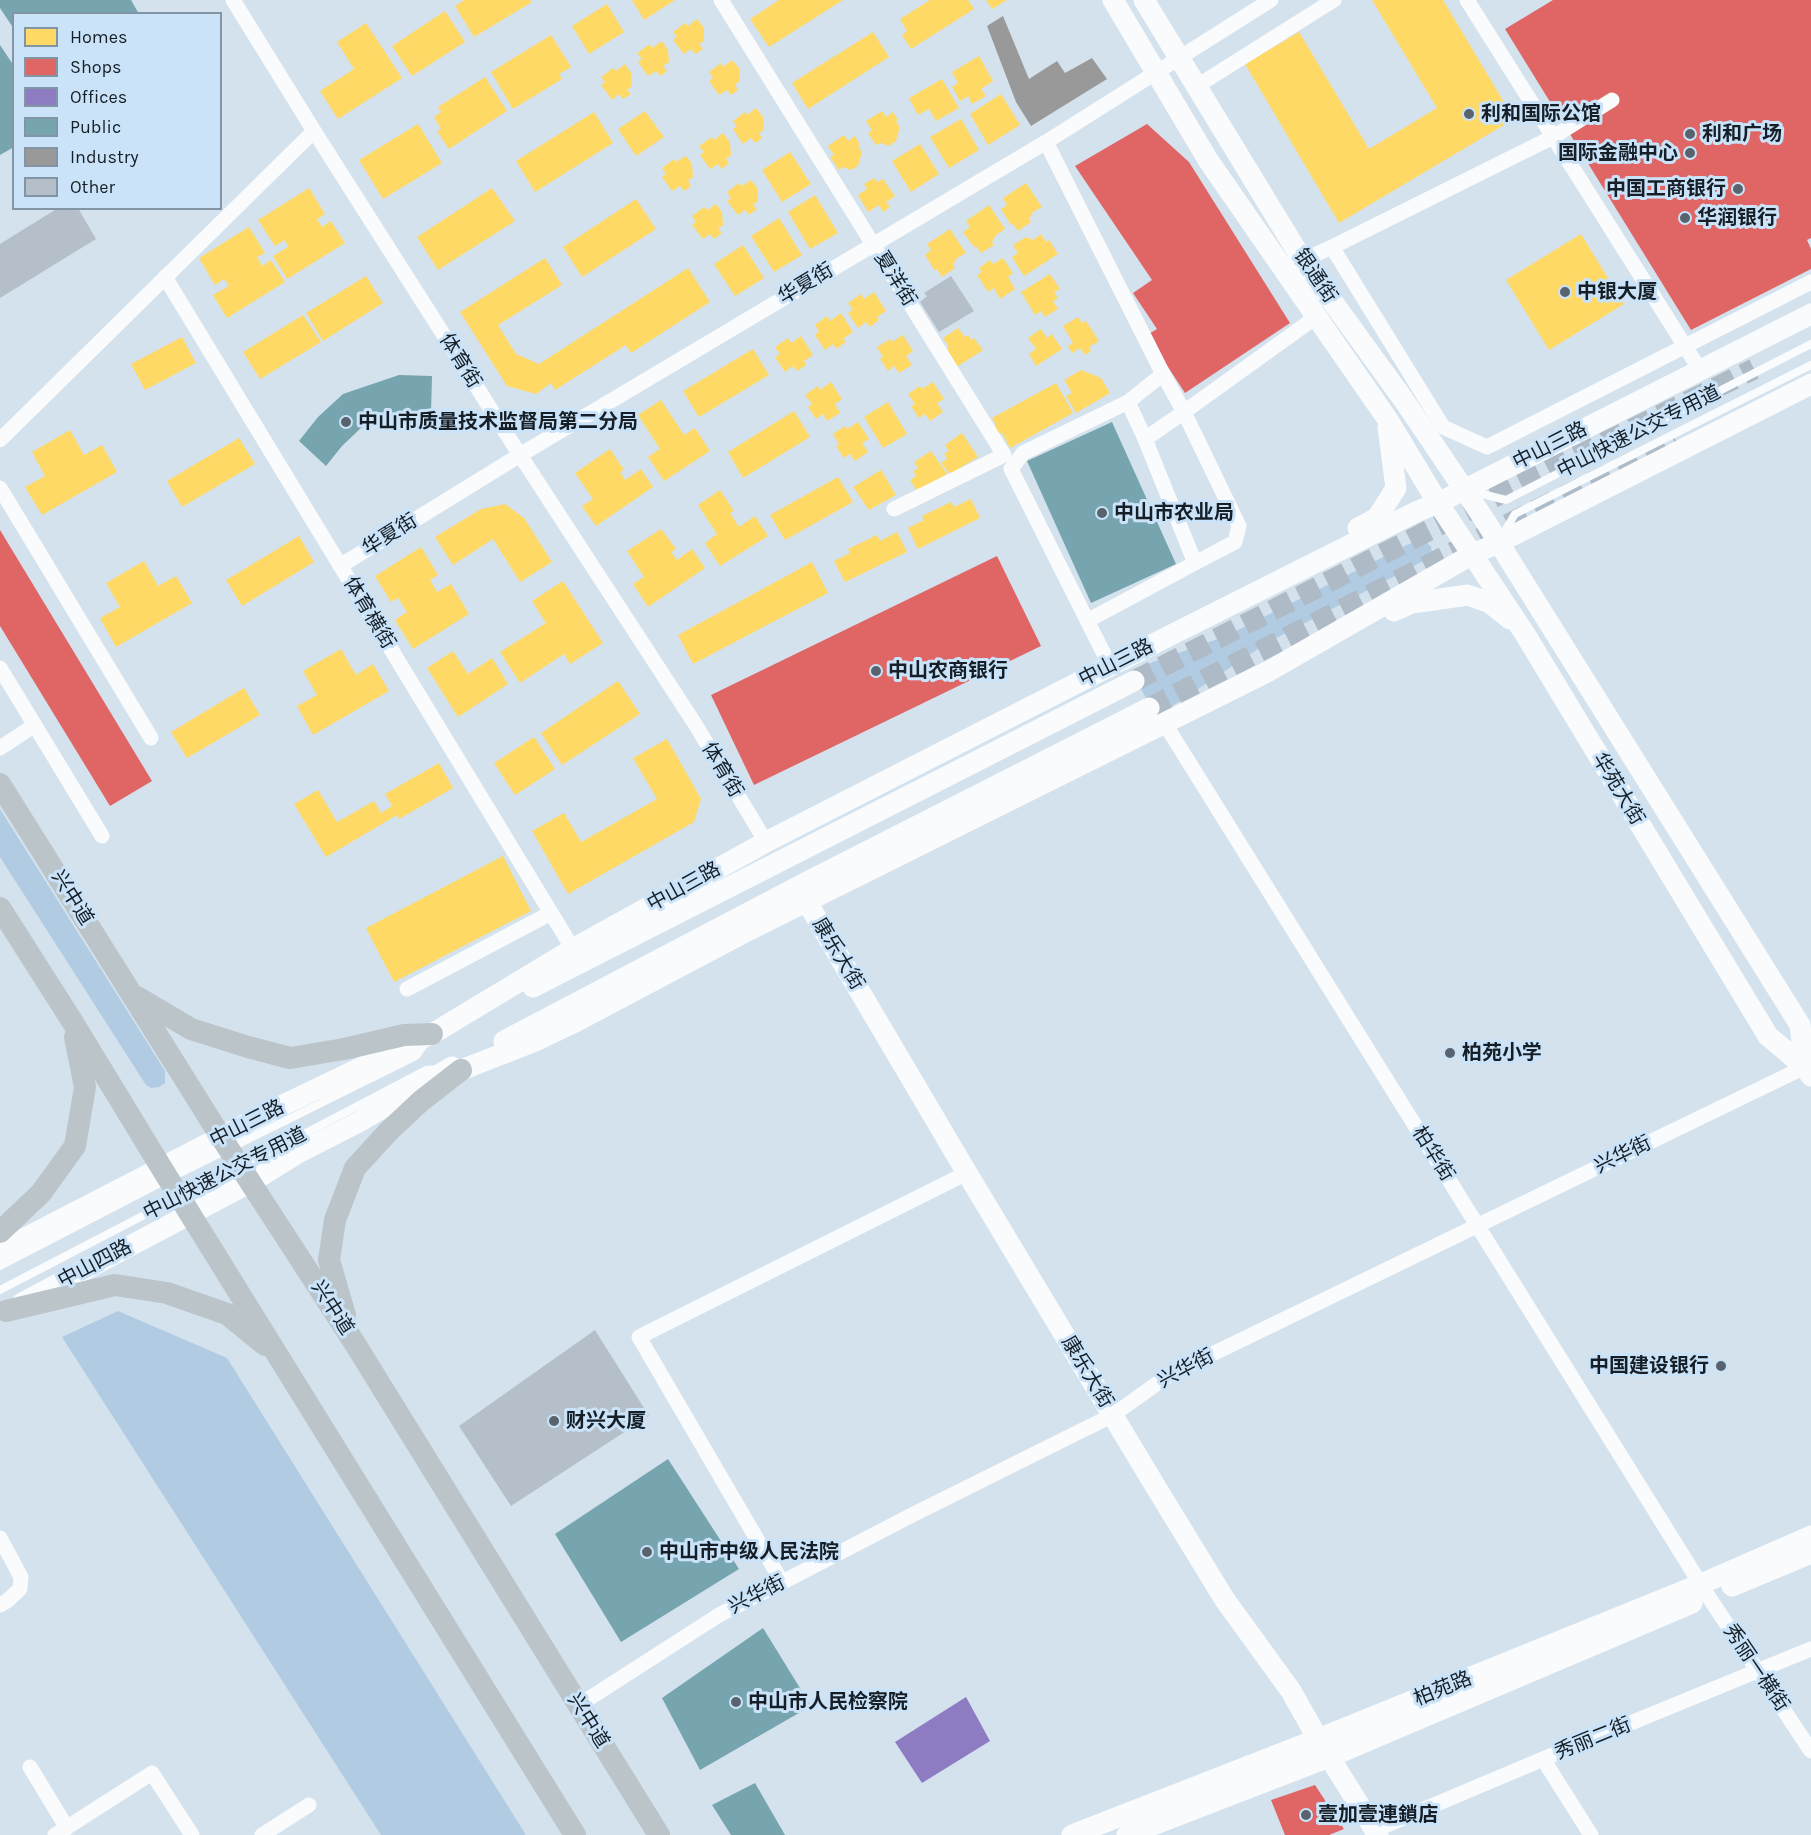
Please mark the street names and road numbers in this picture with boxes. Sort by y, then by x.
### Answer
street label: 银通街 [1288,244,1342,308]
street label: 夏洋街 [869,247,921,311]
street label: 华夏街 [774,258,838,310]
street label: 体育街 [434,329,486,393]
street label: 中山快速公交专用道 [1553,380,1725,484]
street label: 中山三路 [1509,417,1591,475]
street label: 华夏街 [358,509,422,561]
street label: 体育横街 [338,573,400,653]
street label: 中山三路 [1075,634,1157,692]
street label: 体育街 [696,738,748,802]
street label: 华苑大街 [1587,749,1649,829]
street label: 中山三路 [643,857,725,917]
street label: 兴中道 [46,866,98,930]
street label: 康乐大街 [807,914,869,994]
street label: 中山三路 [206,1095,288,1153]
street label: 中山快速公交专用道 [139,1122,311,1226]
street label: 柏华街 [1407,1122,1459,1186]
street label: 兴华街 [1591,1131,1655,1179]
street label: 中山四路 [54,1235,136,1293]
street label: 兴中道 [306,1276,358,1340]
street label: 康乐大街 [1056,1332,1118,1412]
street label: 兴华街 [1154,1344,1218,1394]
street label: 兴华街 [725,1571,789,1619]
street label: 秀丽一横街 [1718,1620,1794,1716]
street label: 柏苑路 [1411,1667,1475,1711]
street label: 兴中道 [562,1689,614,1753]
street label: 秀丽二街 [1551,1713,1635,1765]

